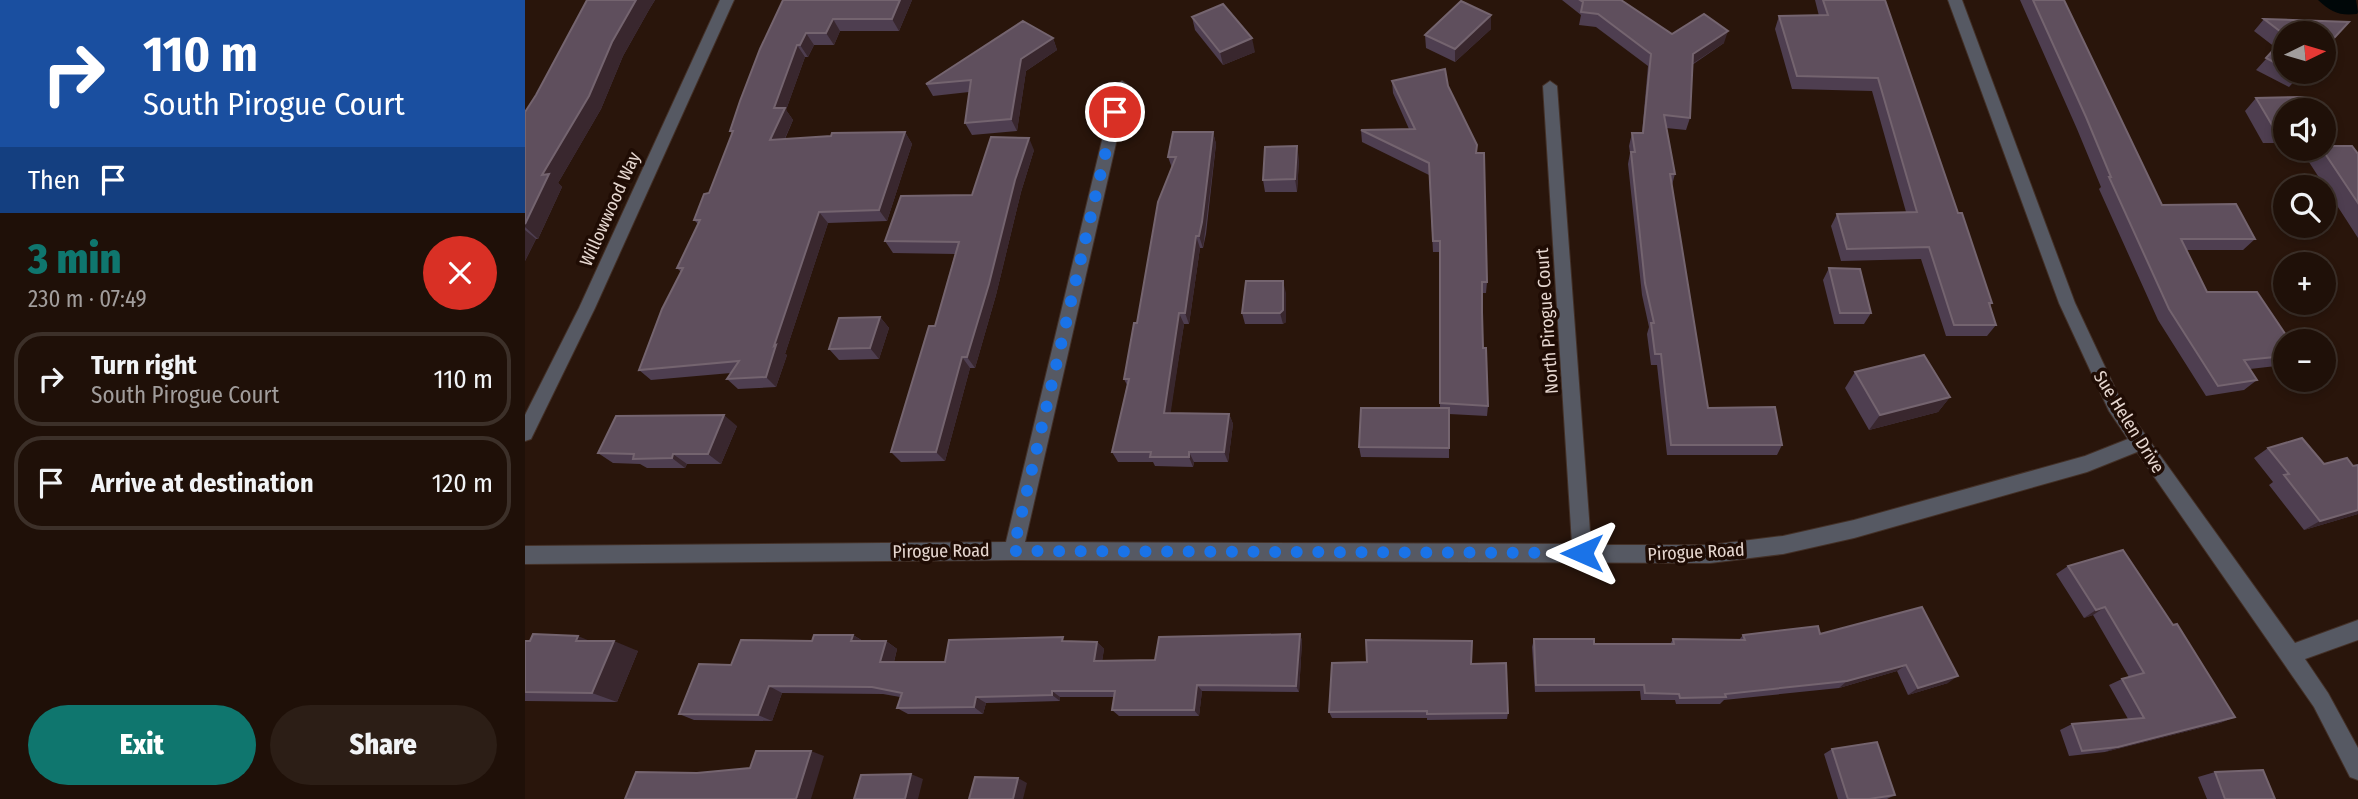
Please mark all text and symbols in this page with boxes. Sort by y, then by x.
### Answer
north arrow [2273,21,2336,84]
map controls [2273,21,2336,392]
text: 110 m [143,25,258,84]
icon: right [28,28,119,119]
pin [1085,82,1145,142]
text: South Pirogue Court [143,85,405,123]
icon: arrive [1096,93,1134,131]
button: sound [2273,98,2336,161]
street label: Willowwood Way [575,148,645,270]
icon: arrive [94,161,132,199]
text: Then [28,165,80,196]
button: search [2273,175,2336,238]
text: 3 min [28,234,121,284]
button: close [423,236,497,310]
street label: North Pirogue Court [1531,247,1563,395]
button: + [2273,252,2336,315]
text: 230 m · 07:49 [28,285,147,313]
button: − [2273,329,2336,392]
text: Turn right [91,350,197,381]
icon: right [32,360,70,398]
text: 110 m [433,364,493,395]
street label: Sue Helen Drive [2089,367,2169,477]
text: South Pirogue Court [91,381,279,409]
icon: arrive [32,464,70,502]
text: Arrive at destination [91,468,314,499]
text: 120 m [432,468,493,499]
position arrow [1545,516,1619,590]
street label: Pirogue Road [1647,538,1745,566]
street label: Pirogue Road [892,539,990,563]
button: Exit [28,705,256,785]
button: Share [270,705,497,785]

